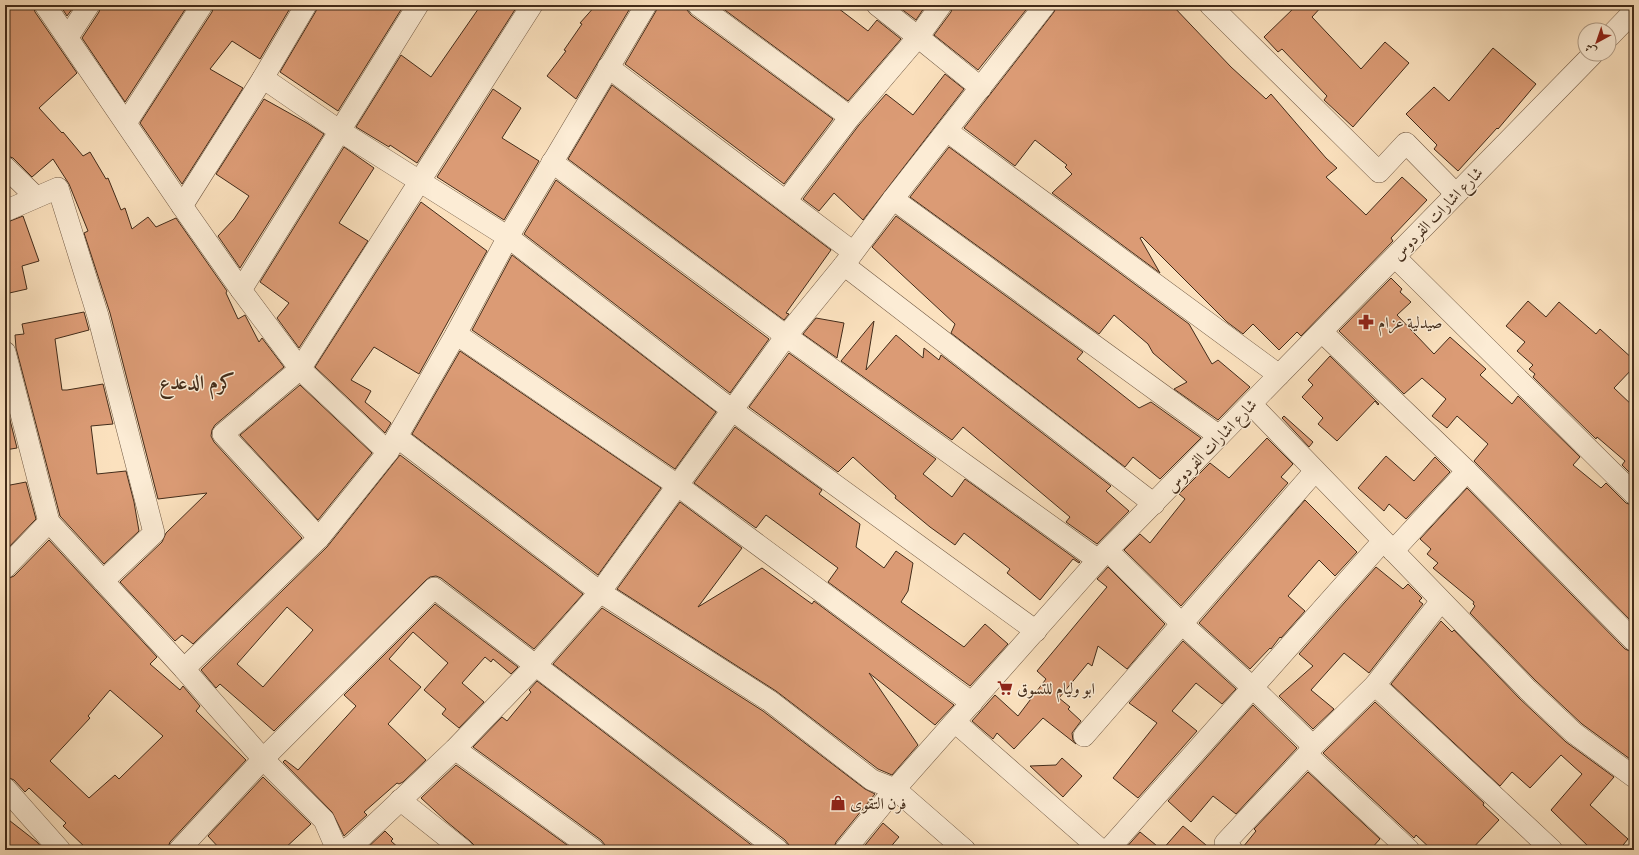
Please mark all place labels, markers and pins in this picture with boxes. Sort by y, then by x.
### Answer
place label: صيدلية عزام [1378,312,1442,337]
pharmacy icon: صيدلية عزام [1357,313,1375,331]
place label: ابو وليام للتسوق [1017,678,1095,703]
supermarket icon: ابو وليام للتسوق [996,679,1014,697]
place label: فرن التقوى [850,793,907,814]
shop icon: فرن التقوى [829,794,847,812]

